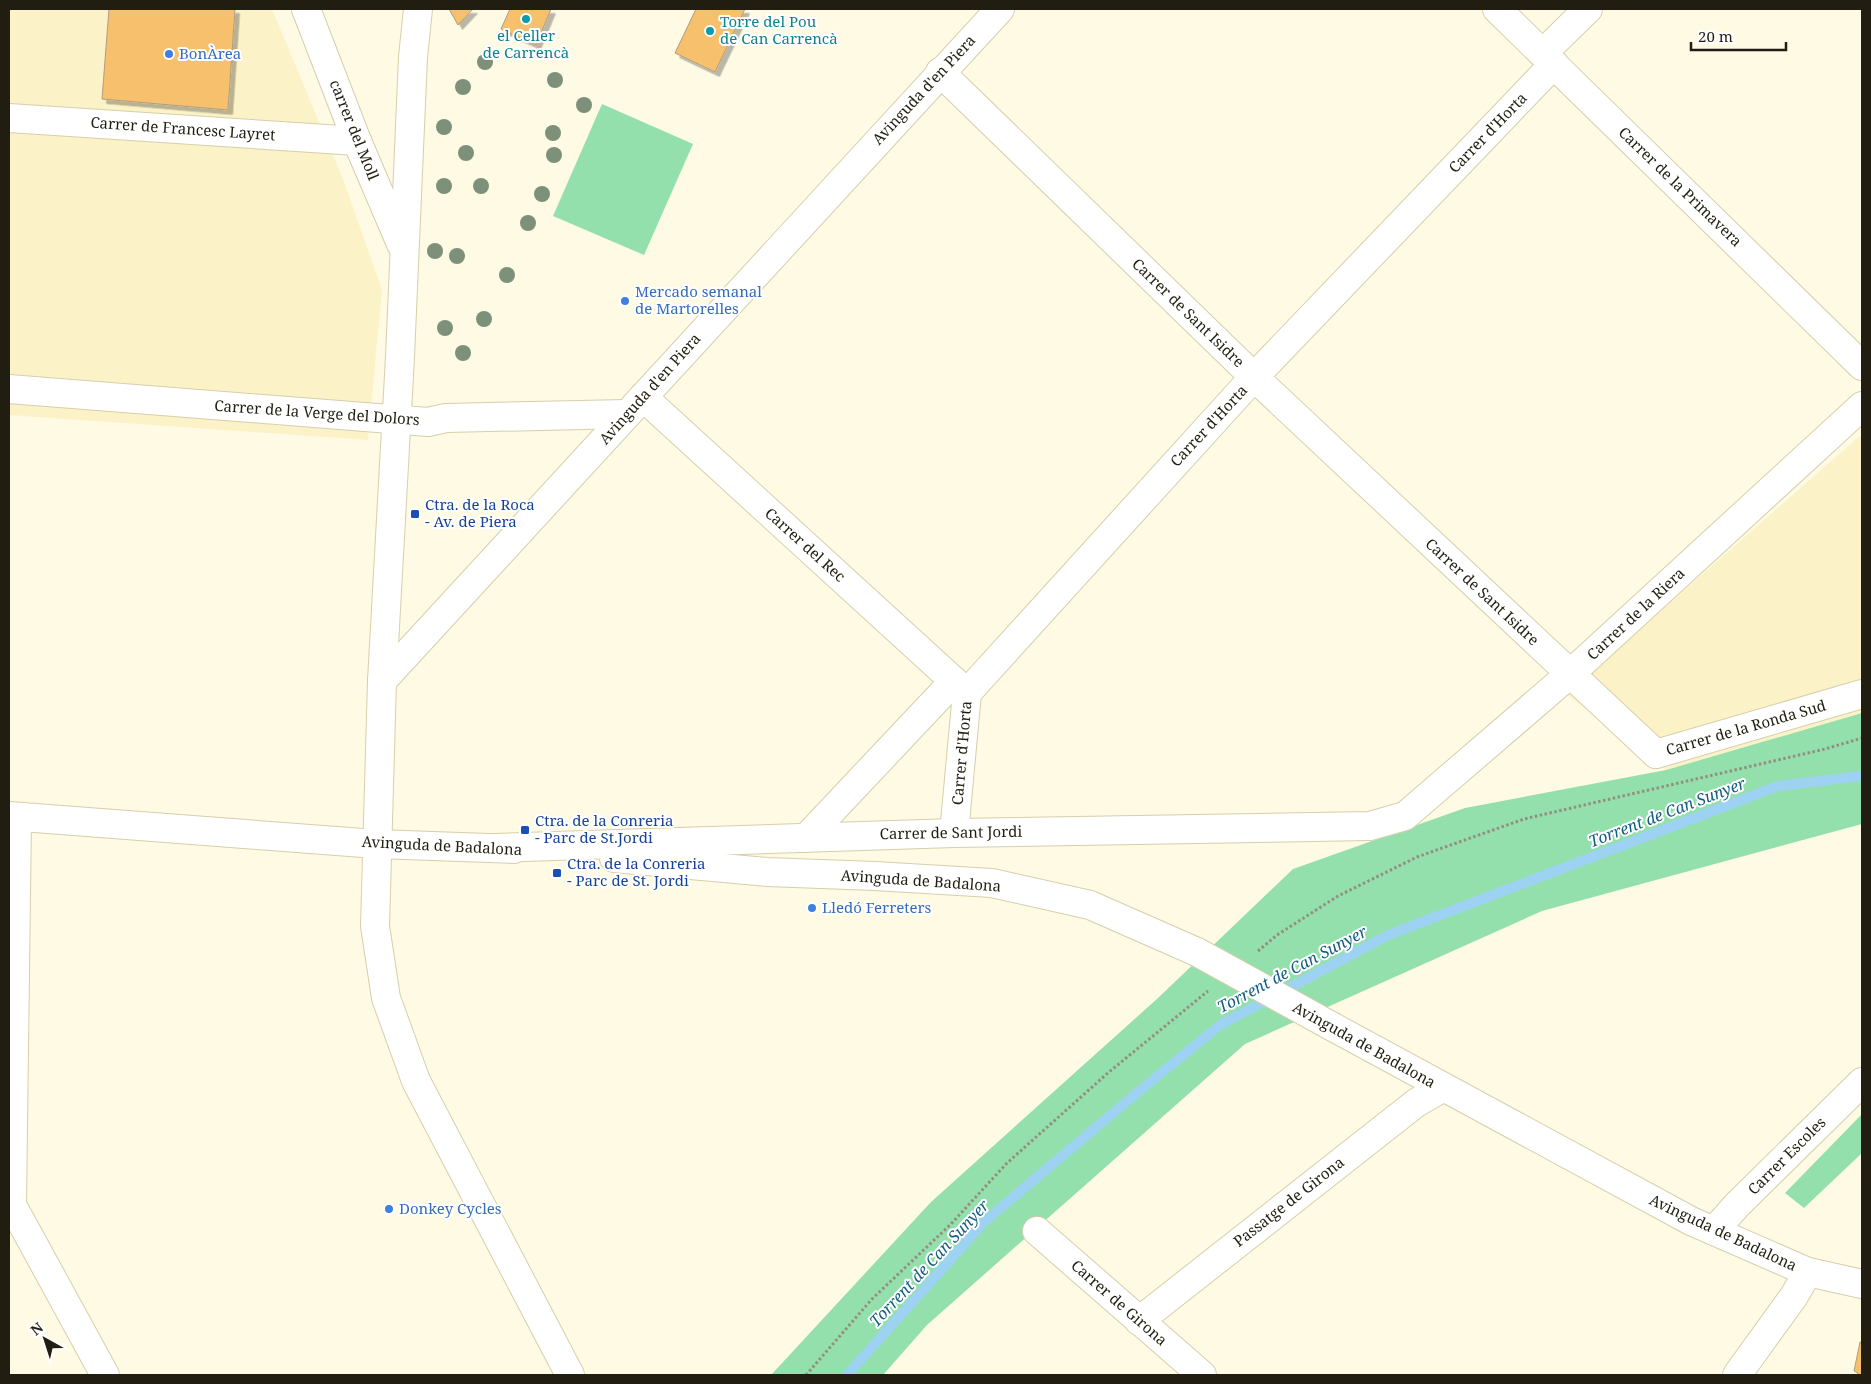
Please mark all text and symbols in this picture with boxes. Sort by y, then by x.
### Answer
place label: Torre del Pou de Can Carrencà [720,11,838,48]
marker: el Celler de Carrencà [520,13,532,25]
scale bar [1691,20,1786,52]
place label: el Celler de Carrencà [483,25,569,62]
marker: Torre del Pou de Can Carrencà [704,25,716,37]
text: 20 m [1698,26,1733,46]
street label: Avinguda d'en Piera [867,30,979,148]
place label: BonÀrea [179,43,241,63]
marker: BonÀrea [163,48,175,60]
street label: carrer del Moll [326,76,384,183]
street label: Carrer d'Horta [1444,88,1531,177]
street label: Carrer de Francesc Layret [90,112,276,144]
street label: Carrer de la Primavera [1615,122,1747,251]
street label: Carrer de Sant Isidre [1128,253,1249,371]
place label: Mercado semanal de Martorelles [635,281,762,318]
marker: Mercado semanal de Martorelles [619,295,631,307]
street label: Avinguda d'en Piera [594,329,704,448]
street label: Carrer d'Horta [1165,380,1251,470]
street label: Carrer de la Verge del Dolors [214,395,421,429]
place label: Ctra. de la Roca - Av. de Piera [425,494,535,531]
street label: Carrer del Rec [761,503,850,586]
marker: Ctra. de la Roca - Av. de Piera [409,508,421,520]
street label: Carrer de Sant Isidre [1421,533,1544,649]
street label: Carrer de la Riera [1582,563,1688,664]
street label: Carrer de la Ronda Sud [1663,695,1828,759]
street label: Carrer d'Horta [946,700,976,806]
water label: Torrent de Can Sunyer [1585,772,1749,852]
place label: Ctra. de la Conreria - Parc de St.Jordi [535,810,673,847]
street label: Carrer de Sant Jordi [880,821,1023,843]
marker: Ctra. de la Conreria - Parc de St.Jordi [519,824,531,836]
street label: Avinguda de Badalona [361,831,523,859]
place label: Ctra. de la Conreria - Parc de St. Jordi [567,853,705,890]
street label: Avinguda de Badalona [840,864,1002,896]
marker: Ctra. de la Conreria - Parc de St. Jordi [551,867,563,879]
place label: Lledó Ferreters [822,897,932,917]
marker: Lledó Ferreters [806,902,818,914]
water label: Torrent de Can Sunyer [1213,920,1371,1018]
street label: Avinguda de Badalona [1289,996,1440,1092]
street label: Carrer Escoles [1743,1112,1830,1199]
street label: Passatge de Girona [1229,1152,1348,1251]
street label: Avinguda de Badalona [1646,1189,1800,1275]
water label: Torrent de Can Sunyer [864,1194,994,1331]
place label: Donkey Cycles [399,1198,502,1218]
marker: Donkey Cycles [383,1203,395,1215]
street label: Carrer de Girona [1067,1255,1172,1350]
north arrow [20,1314,70,1364]
text: N [26,1318,47,1339]

